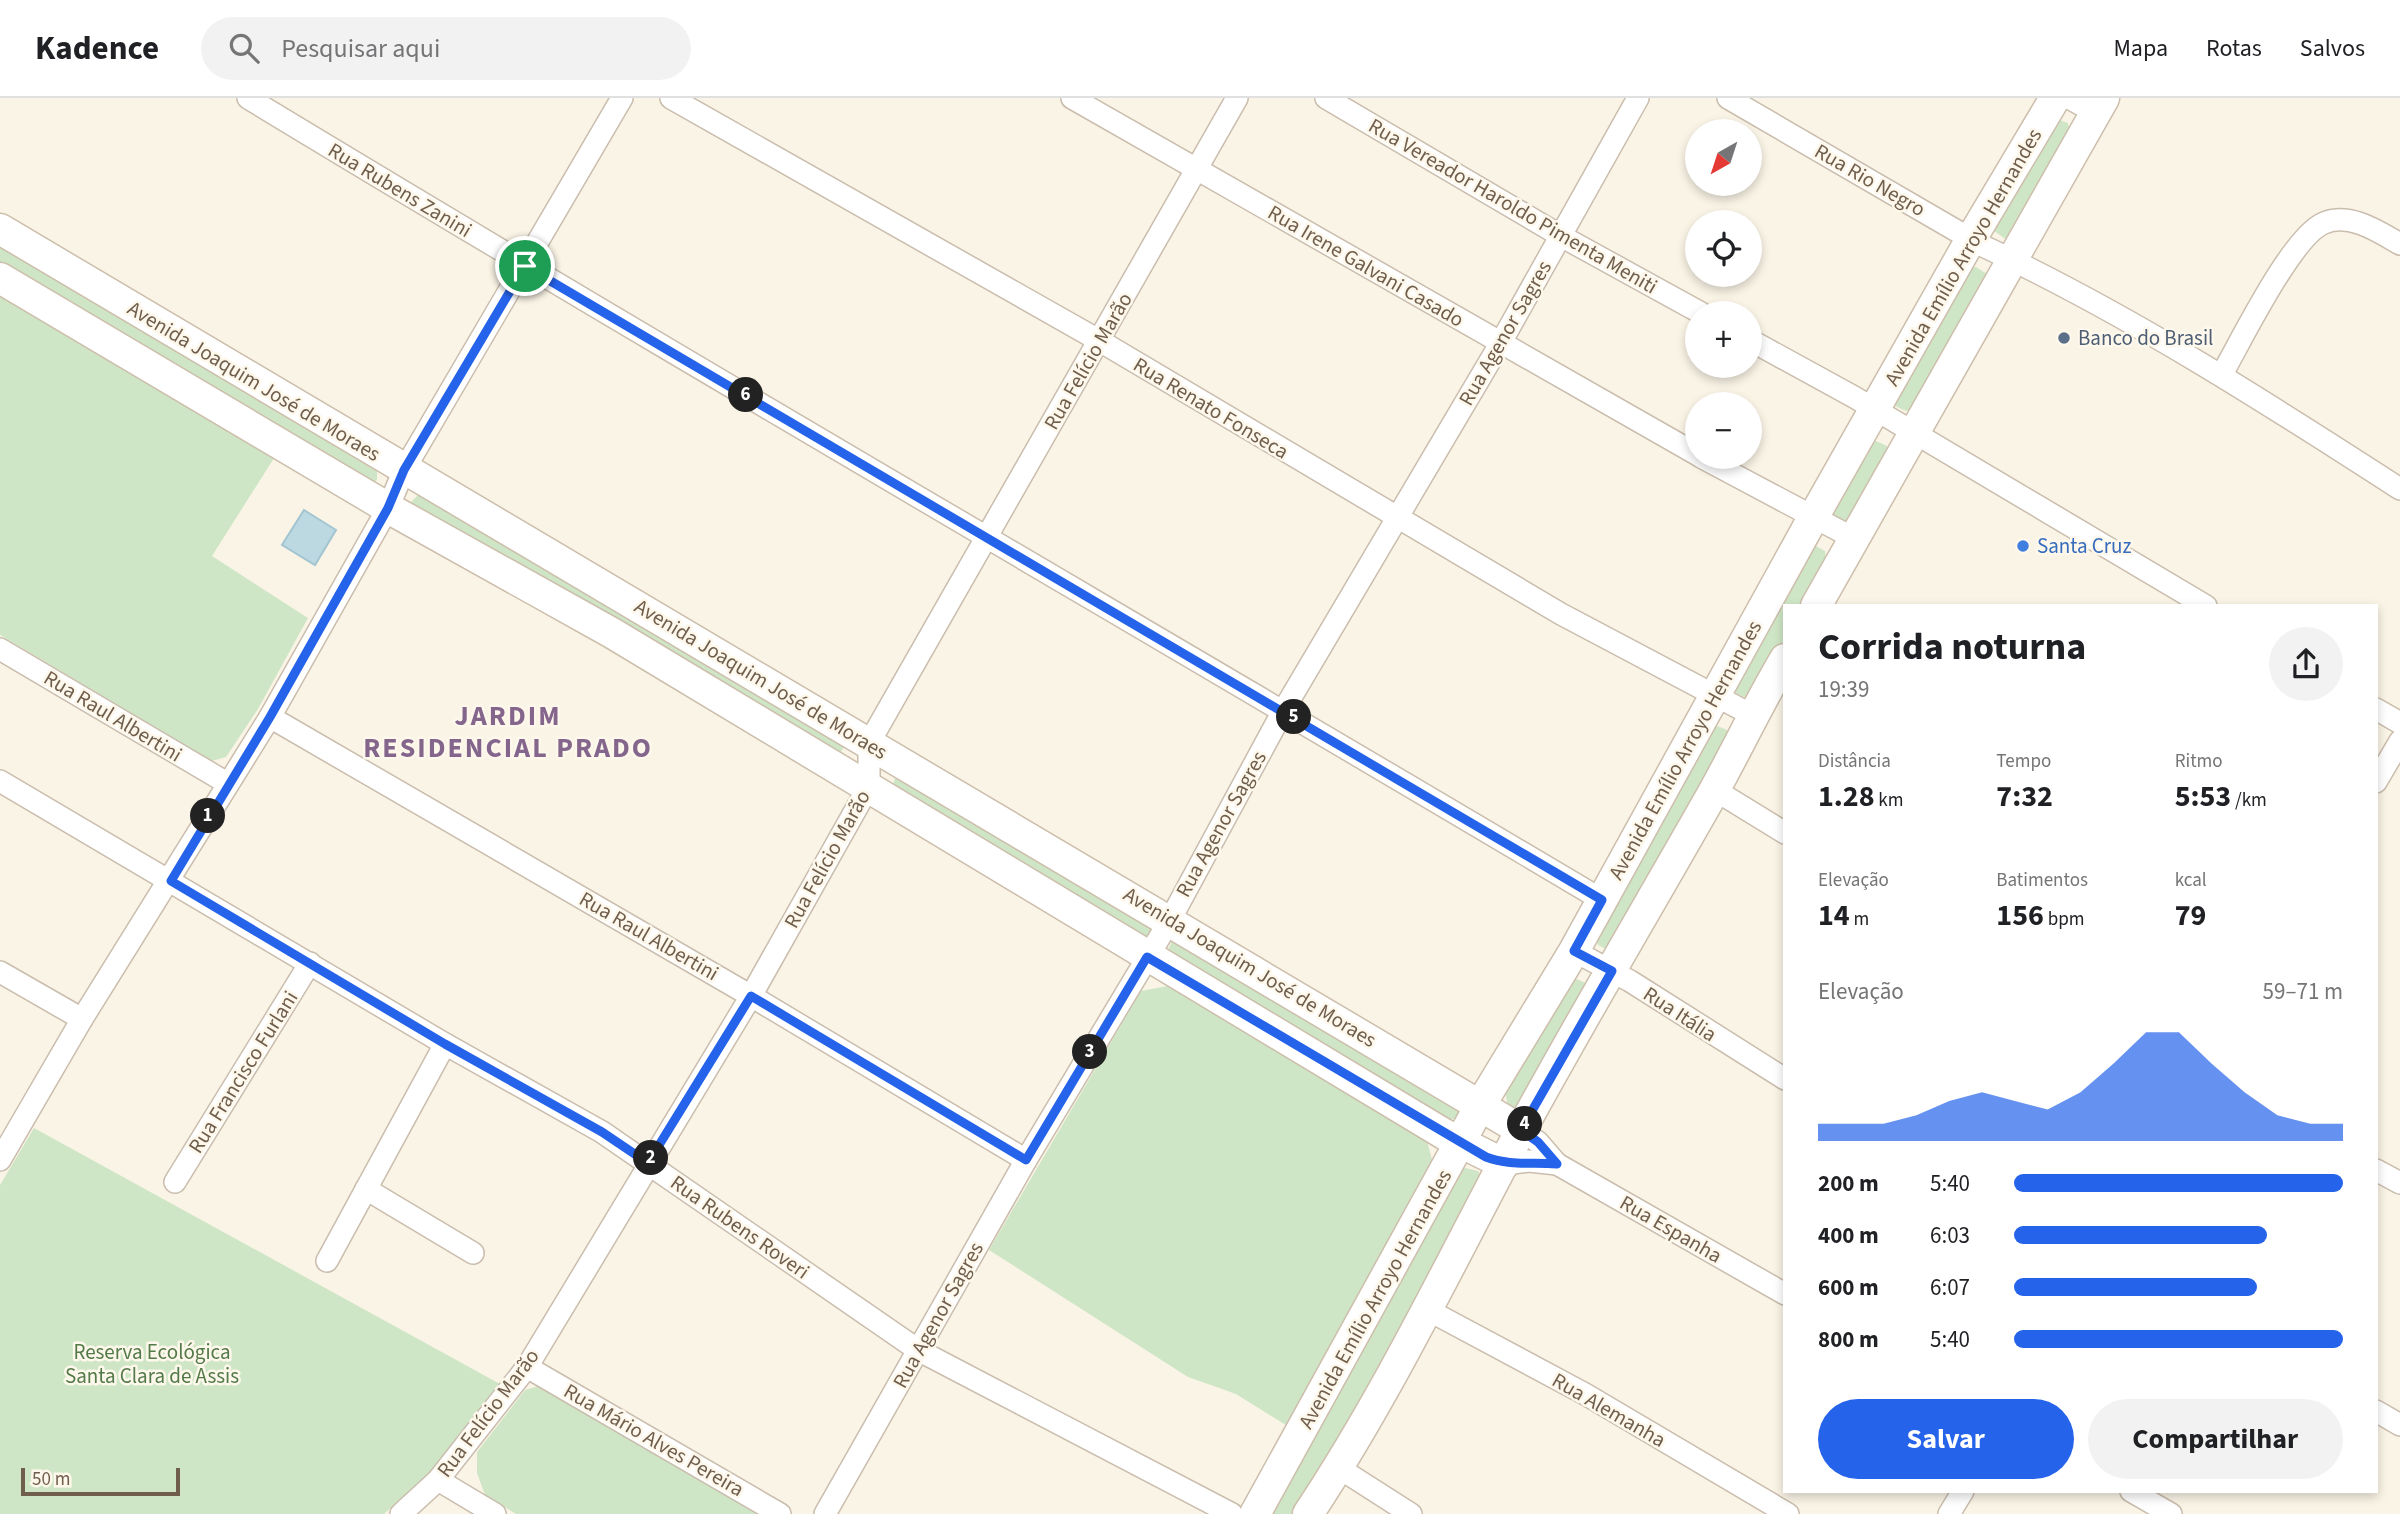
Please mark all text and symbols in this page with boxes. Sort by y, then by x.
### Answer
search box [201,17,691,80]
text: Kadence [35,25,159,72]
icon: search [225,29,263,67]
text: Pesquisar aqui [281,30,440,67]
text: Mapa [2113,31,2168,66]
text: Rotas [2206,31,2262,66]
text: Salvos [2300,31,2365,66]
street label: Rua Vereador Haroldo Pimenta Meniti [1363,111,1663,301]
north arrow [1685,119,1762,196]
map controls [1685,119,1762,469]
street label: Avenida Emílio Arroyo Hernandes [1877,123,2049,391]
street label: Rua Rubens Zanini [322,135,478,245]
street label: Rua Rio Negro [1809,136,1931,224]
street label: Rua Irene Galvani Casado [1262,198,1470,334]
button: locate [1685,210,1762,287]
pin [495,236,555,296]
icon: arrive [506,247,544,285]
street label: Rua Agenor Sagres [1451,255,1559,411]
street label: Rua Felício Marão [1036,287,1140,435]
street label: Avenida Joaquim José de Moraes [122,293,386,469]
button: + [1685,301,1762,378]
place label: Banco do Brasil [2078,323,2213,353]
marker: Banco do Brasil [2056,330,2072,346]
street label: Rua Renato Fonseca [1128,350,1294,466]
pin: 6 [728,378,764,412]
text: 6 [740,381,751,408]
button: − [1685,392,1762,469]
place label: Santa Cruz [2037,531,2131,561]
marker: Santa Cruz [2015,538,2031,554]
street label: Avenida Joaquim José de Moraes [629,591,893,767]
street label: Avenida Emílio Arroyo Hernandes [1601,615,1769,885]
text: Corrida noturna [1818,620,2086,674]
button: share [2269,627,2343,701]
street label: Rua Raul Albertini [38,663,188,769]
text: 19:39 [1818,673,1869,706]
district label: JARDIM RESIDENCIAL PRADO [363,696,653,768]
pin: 5 [1276,700,1312,734]
text: 5 [1288,703,1299,730]
street label: Rua Agenor Sagres [1168,745,1274,903]
text: Distância [1818,748,1891,775]
text: Tempo [1996,748,2051,775]
text: Ritmo [2175,748,2223,775]
text: 1.28 [1818,775,1875,818]
text: 7:32 [1996,775,2053,818]
text: 5:53 [2175,775,2231,818]
street label: Rua Felício Marão [777,784,877,934]
text: km [1875,787,1904,814]
text: /km [2231,787,2267,814]
pin: 1 [190,798,226,834]
text: 1 [202,802,213,829]
text: Elevação [1818,867,1889,894]
text: Batimentos [1996,867,2088,894]
text: kcal [2175,867,2207,894]
street label: Avenida Joaquim José de Moraes [1118,879,1382,1055]
street label: Rua Raul Albertini [574,884,724,988]
text: 14 [1818,894,1850,937]
text: 156 [1996,894,2044,937]
text: 79 [2175,894,2206,937]
text: m [1850,906,1869,933]
text: bpm [2044,906,2084,933]
text: Elevação [1818,975,1904,1008]
text: 59–71 m [2263,975,2343,1008]
street label: Rua Itália [1637,979,1723,1049]
street label: Rua Francisco Furlani [181,985,305,1159]
pin: 3 [1072,1034,1108,1070]
text: 3 [1084,1038,1095,1065]
pin: 4 [1508,1107,1542,1142]
text: 4 [1519,1110,1530,1137]
pin: 2 [634,1140,668,1176]
text: 2 [645,1144,656,1171]
street label: Avenida Emílio Arroyo Hernandes [1291,1164,1459,1434]
text: 200 m [1818,1167,1879,1200]
text: 5:40 [1930,1167,1970,1200]
street label: Rua Rubens Roveri [664,1168,816,1286]
street label: Rua Espanha [1614,1188,1728,1270]
text: 400 m [1818,1219,1879,1252]
text: 6:03 [1930,1219,1970,1252]
street label: Rua Agenor Sagres [885,1236,991,1394]
text: 600 m [1818,1271,1879,1304]
text: 6:07 [1930,1271,1970,1304]
text: 800 m [1818,1323,1879,1356]
text: 5:40 [1930,1323,1970,1356]
park label: Reserva Ecológica Santa Clara de Assis [65,1337,239,1391]
street label: Rua Felício Marão [430,1342,546,1484]
street label: Rua Alemanha [1547,1365,1671,1455]
street label: Rua Mário Alves Pereira [558,1376,750,1504]
button: Salvar [1818,1399,2074,1479]
button: Compartilhar [2088,1399,2343,1479]
scale bar [21,1465,180,1497]
text: 50 m [32,1466,70,1493]

